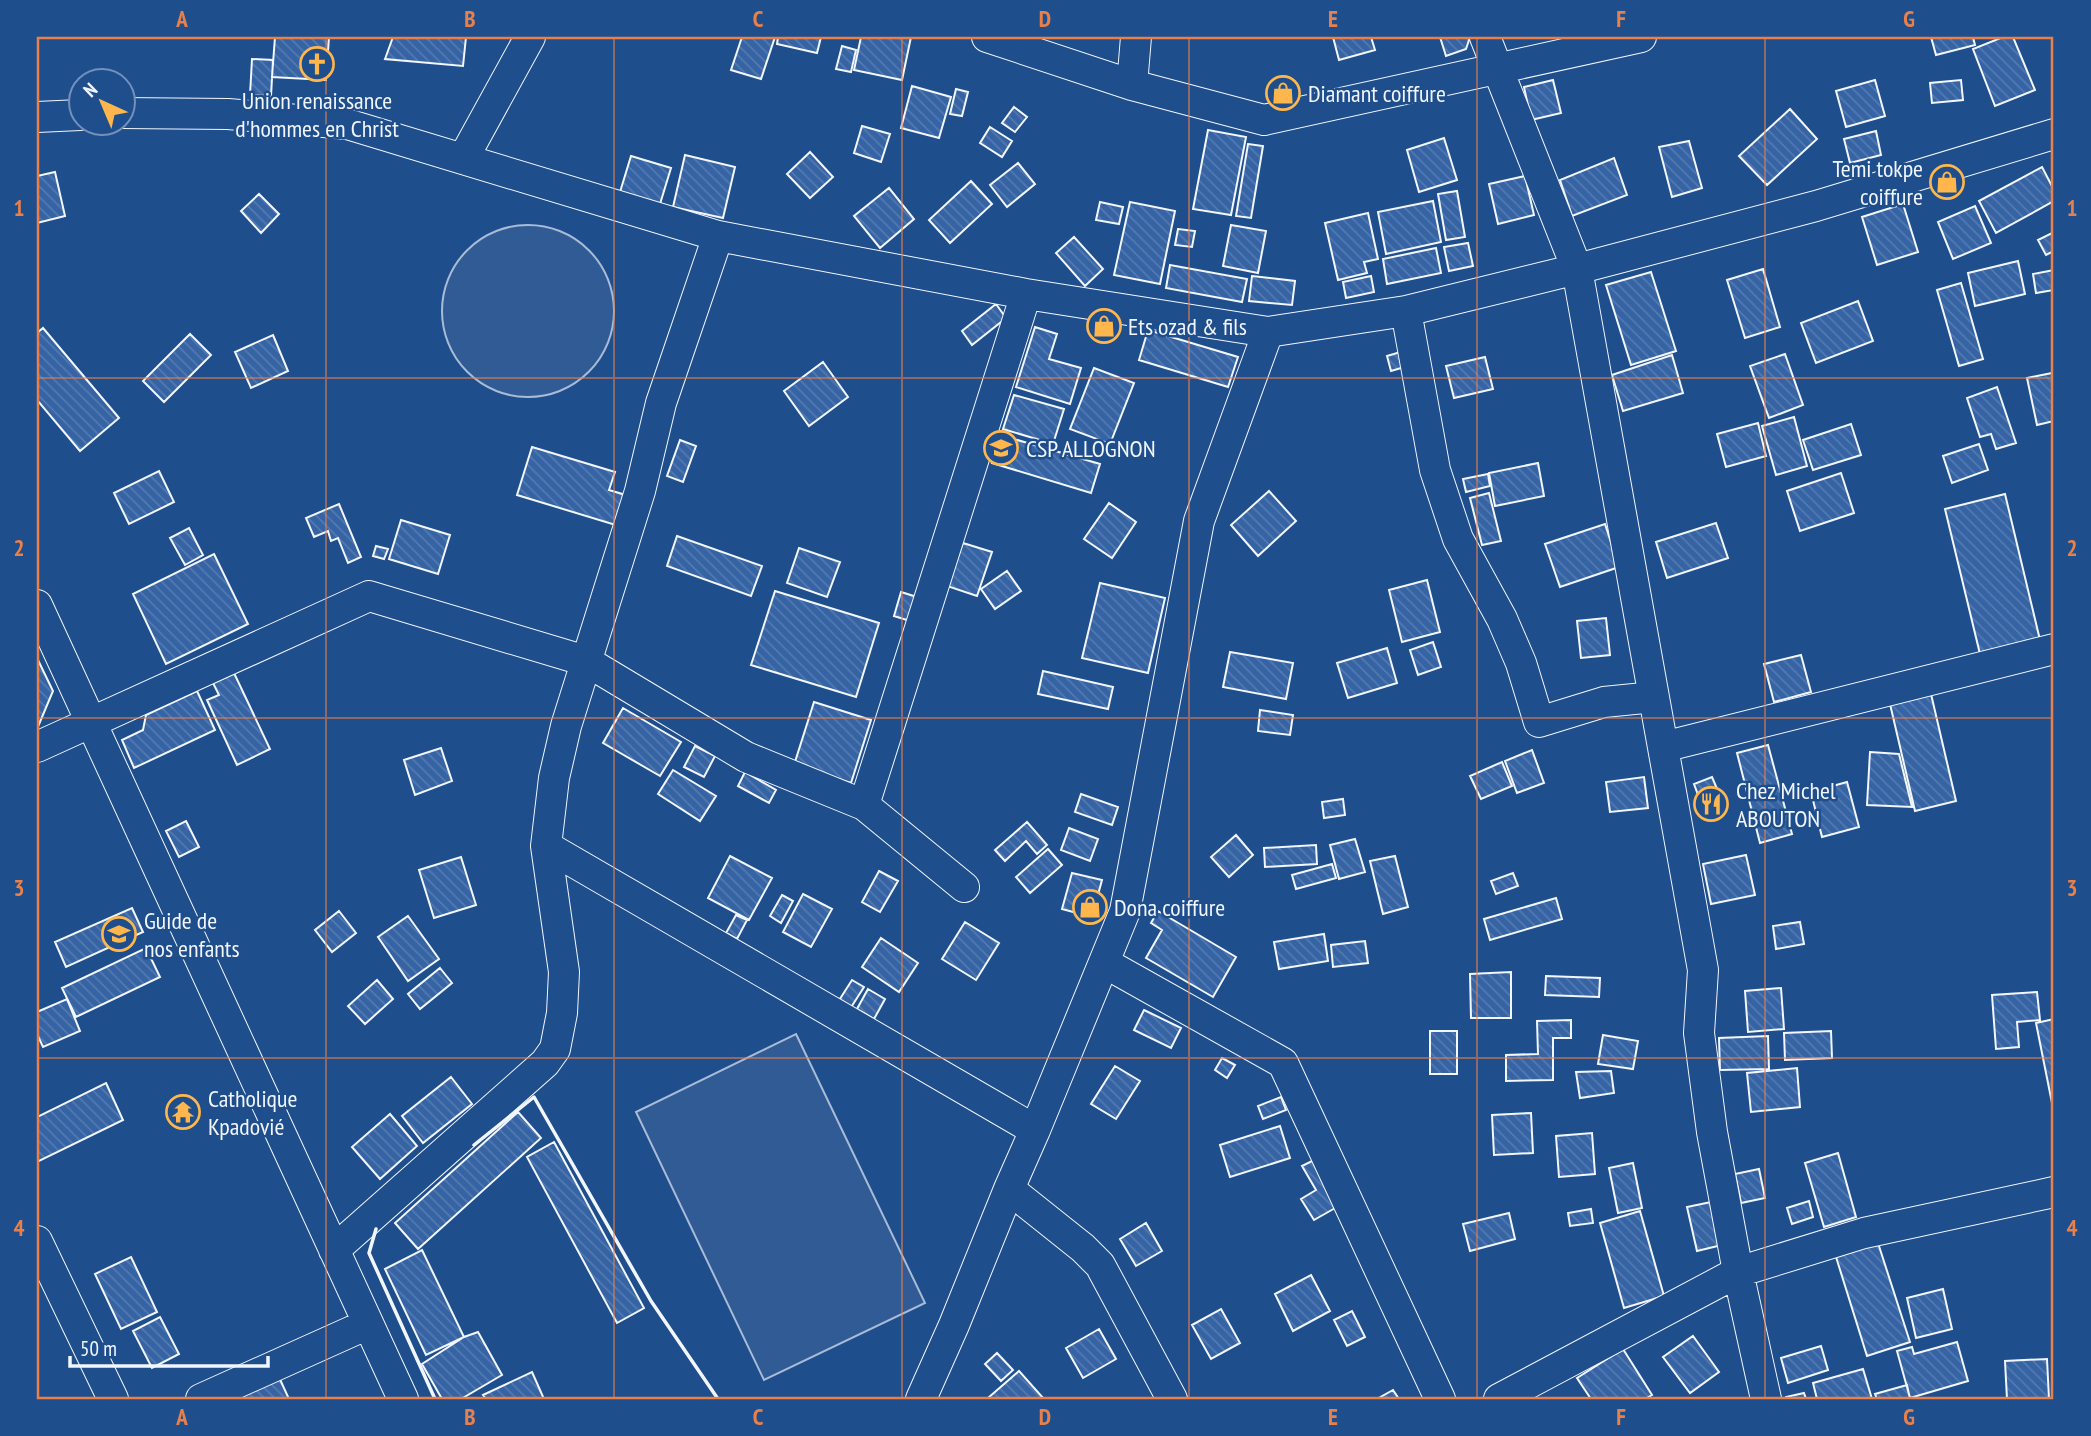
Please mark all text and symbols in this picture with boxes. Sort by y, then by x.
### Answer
text: A [175,4,188,33]
text: B [464,4,476,33]
text: C [753,4,764,33]
text: D [1039,4,1051,33]
text: E [1328,4,1338,33]
text: F [1616,4,1626,33]
text: G [1903,4,1915,33]
church icon: Union renaissance d'hommes en Christ [298,45,336,83]
north arrow [66,66,136,136]
shop icon: Diamant coiffure [1264,74,1302,112]
text: N [78,78,102,102]
place label: Diamant coiffure [1308,78,1446,109]
place label: Union renaissance d'hommes en Christ [235,85,399,144]
place label: Temi tokpe coiffure [1832,153,1923,212]
shop icon: Temi tokpe coiffure [1928,163,1966,201]
text: 1 [14,193,25,222]
text: 1 [2067,193,2078,222]
shop icon: Ets ozad & fils [1085,307,1123,345]
place label: Ets ozad & fils [1128,311,1247,342]
school or university icon: CSP ALLOGNON [982,429,1020,467]
place label: CSP ALLOGNON [1026,433,1156,464]
text: 2 [14,533,25,562]
text: 2 [2067,533,2078,562]
place label: Chez Michel ABOUTON [1736,775,1836,834]
restaurant icon: Chez Michel ABOUTON [1692,785,1730,823]
text: 3 [14,873,25,902]
text: 3 [2067,873,2078,902]
shop icon: Dona coiffure [1071,888,1109,926]
place label: Dona coiffure [1114,892,1225,923]
place label: Guide de nos enfants [144,905,240,964]
school or university icon: Guide de nos enfants [100,915,138,953]
place label: Catholique Kpadovié [208,1083,297,1142]
temple icon: Catholique Kpadovié [164,1093,202,1131]
text: 4 [14,1213,25,1242]
text: 4 [2067,1213,2078,1242]
scale bar [70,1324,268,1368]
text: 50 m [80,1335,117,1362]
text: A [175,1402,188,1431]
text: B [464,1402,476,1431]
text: C [753,1402,764,1431]
text: D [1039,1402,1051,1431]
text: E [1328,1402,1338,1431]
text: F [1616,1402,1626,1431]
text: G [1903,1402,1915,1431]

